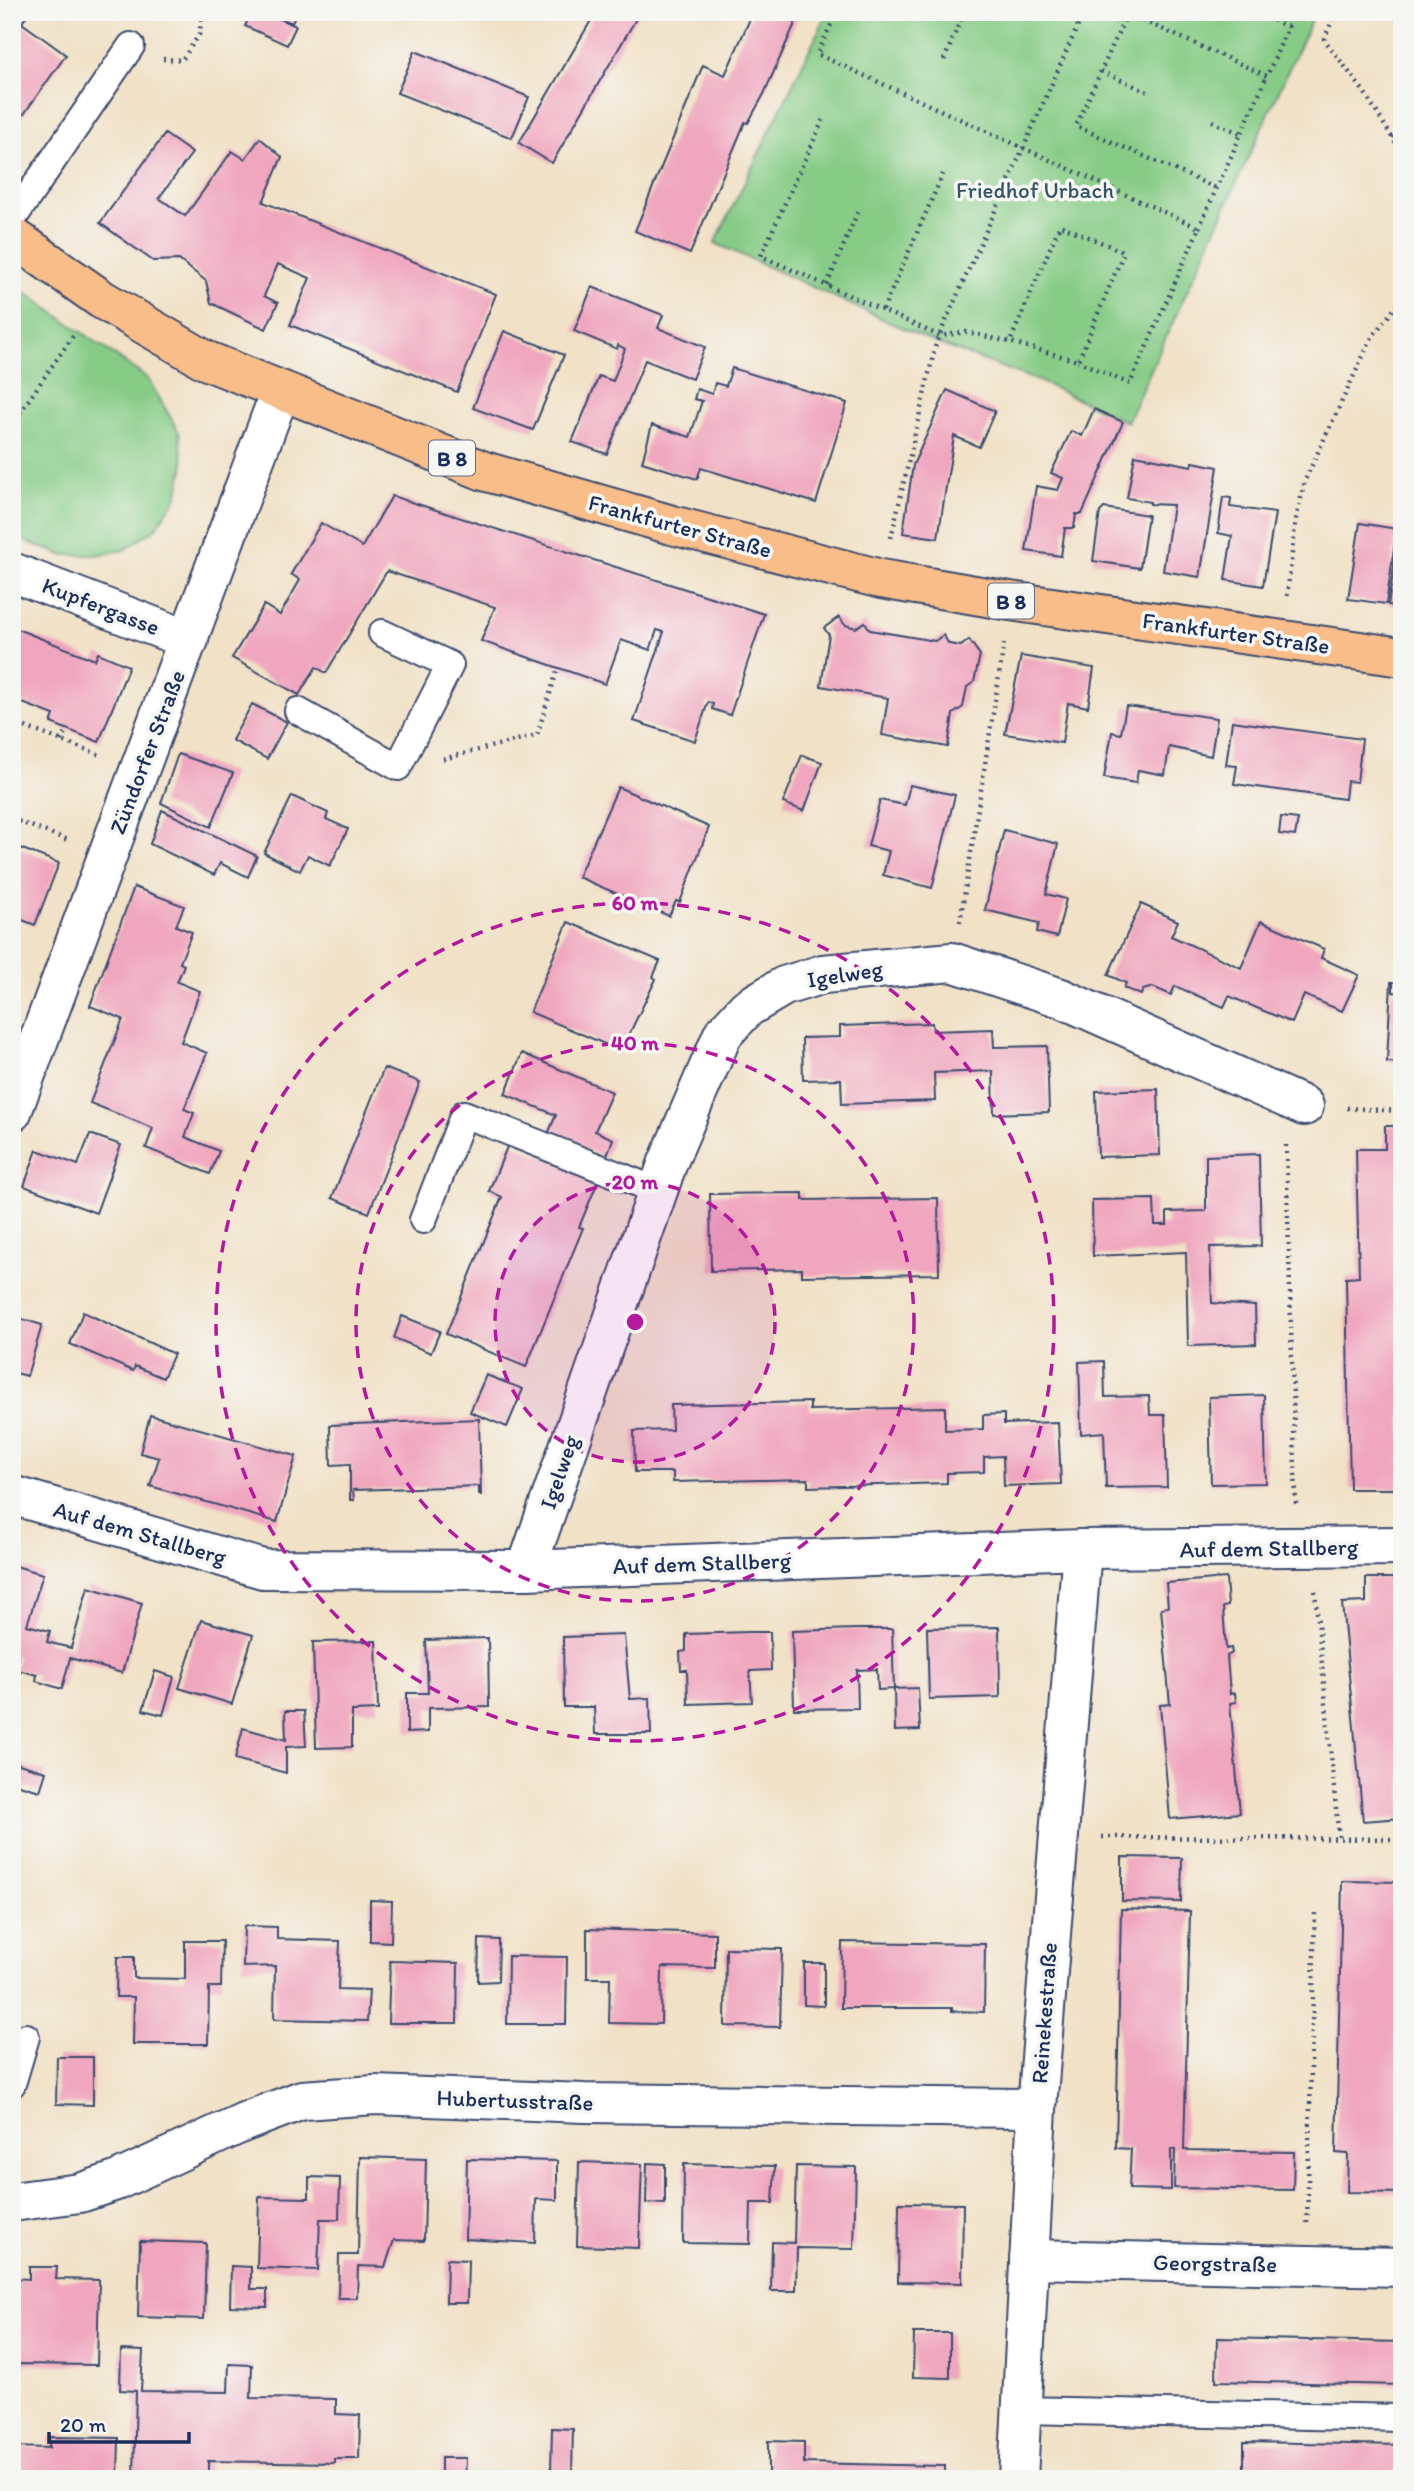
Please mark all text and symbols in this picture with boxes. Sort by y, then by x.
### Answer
park label: Friedhof Urbach [956,176,1114,204]
road number: B 8 [429,440,475,476]
street label: Frankfurter Straße [585,488,775,564]
street label: Kupfergasse [38,571,164,641]
road number: B 8 [988,584,1034,618]
street label: Frankfurter Straße [1141,606,1331,660]
street label: Zündorfer Straße [103,666,191,838]
text: 60 m [612,890,659,915]
street label: Igelweg [805,954,885,994]
text: 40 m [611,1030,659,1055]
text: 20 m [612,1169,659,1194]
centre of rings [623,1310,647,1334]
street label: Igelweg [533,1431,585,1513]
street label: Auf dem Stallberg [50,1495,230,1571]
street label: Auf dem Stallberg [1179,1532,1359,1564]
street label: Auf dem Stallberg [612,1546,792,1580]
street label: Reinekestraße [1025,1941,1063,2085]
street label: Hubertusstraße [436,2083,594,2117]
street label: Georgstraße [1153,2248,1277,2278]
scale bar [49,2400,189,2444]
text: 20 m [60,2412,107,2437]

